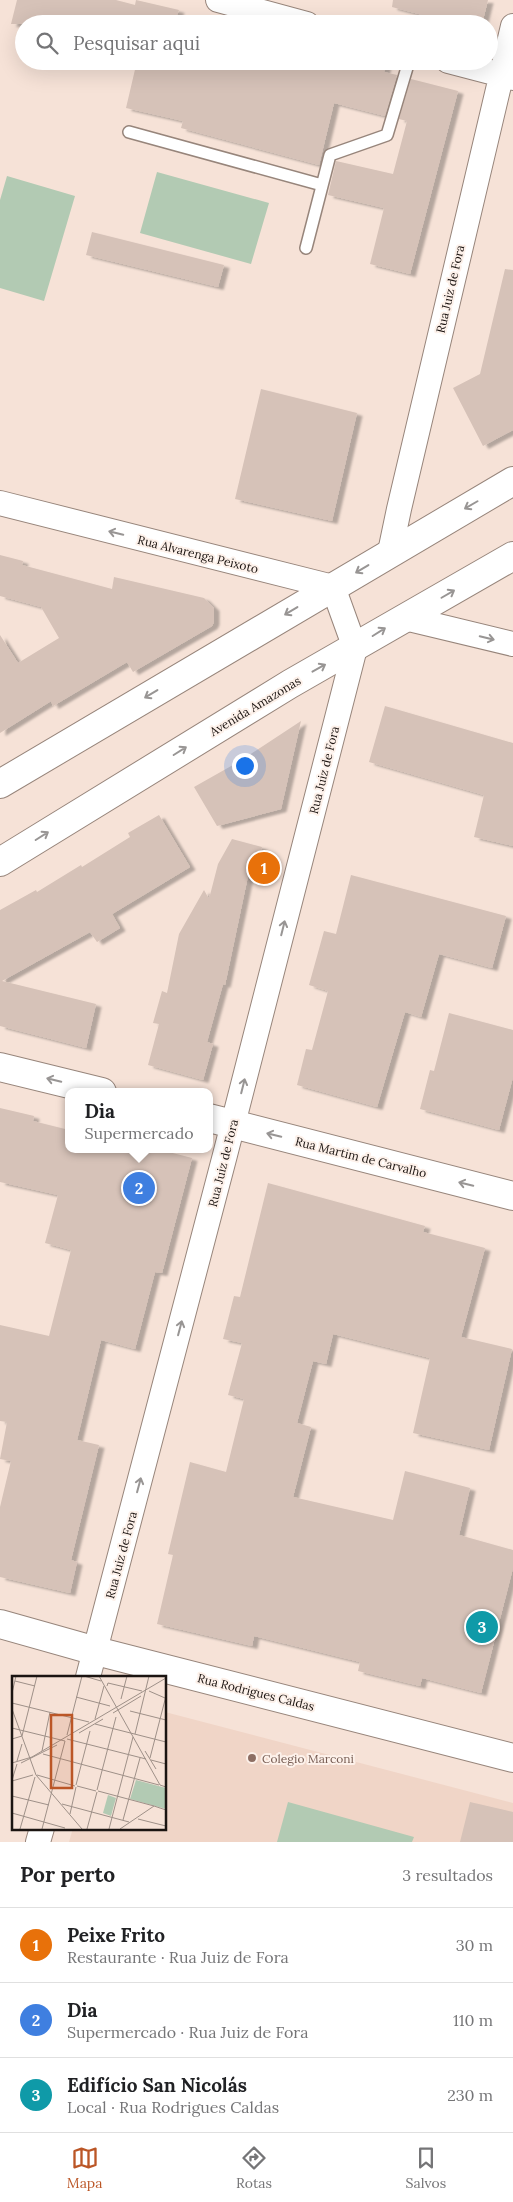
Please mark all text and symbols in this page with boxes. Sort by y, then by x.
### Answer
search box [15,15,498,70]
icon: search [33,29,61,57]
text: Pesquisar aqui [73,31,200,55]
street label: Rua Juiz de Fora [433,244,467,334]
one-way arrow [464,501,478,511]
one-way arrow [108,528,124,537]
street label: Rua Alvarenga Peixoto [136,532,260,576]
one-way arrow [355,565,369,575]
one-way arrow [440,588,454,598]
one-way arrow [285,607,299,617]
one-way arrow [372,626,386,636]
one-way arrow [478,634,494,643]
one-way arrow [311,662,326,672]
street label: Avenida Amazonas [206,673,304,740]
one-way arrow [145,690,159,700]
street label: Rua Juiz de Fora [306,725,342,815]
one-way arrow [173,746,187,757]
your location [232,753,258,779]
one-way arrow [34,831,48,841]
pin: 1 [248,849,280,887]
one-way arrow [279,921,288,937]
one-way arrow [47,1075,63,1084]
one-way arrow [238,1078,248,1094]
popup [65,1088,213,1153]
text: Dia [84,1099,115,1123]
street label: Rua Juiz de Fora [205,1118,241,1208]
text: Supermercado [84,1123,194,1143]
one-way arrow [267,1130,283,1139]
street label: Rua Martim de Carvalho [294,1133,428,1181]
pin: 2 [123,1169,155,1207]
one-way arrow [458,1178,474,1188]
one-way arrow [176,1320,185,1336]
one-way arrow [135,1478,144,1494]
street label: Rua Juiz de Fora [102,1510,140,1600]
pin: 3 [466,1608,498,1646]
street label: Rua Rodrigues Caldas [196,1670,316,1714]
inset map [12,1676,166,1830]
place label: Colegio Marconi [262,1751,354,1766]
marker: Colegio Marconi [246,1752,258,1764]
text: Por perto [20,1861,115,1888]
text: 3 resultados [402,1865,493,1885]
text: Peixe Frito [67,1923,165,1947]
text: 1 [33,1935,39,1955]
text: 30 m [456,1935,493,1955]
text: Restaurante · Rua Juiz de Fora [67,1947,289,1967]
text: Dia [67,1998,98,2022]
text: 2 [32,2010,40,2030]
text: 110 m [453,2010,493,2030]
text: Supermercado · Rua Juiz de Fora [67,2022,308,2042]
text: Edifício San Nicolás [67,2073,247,2097]
text: 3 [32,2085,40,2105]
text: 230 m [447,2085,493,2105]
text: Local · Rua Rodrigues Caldas [67,2097,279,2117]
tab: Mapa [67,2144,102,2192]
tab: Rotas [236,2144,272,2192]
tab: Salvos [406,2144,446,2192]

